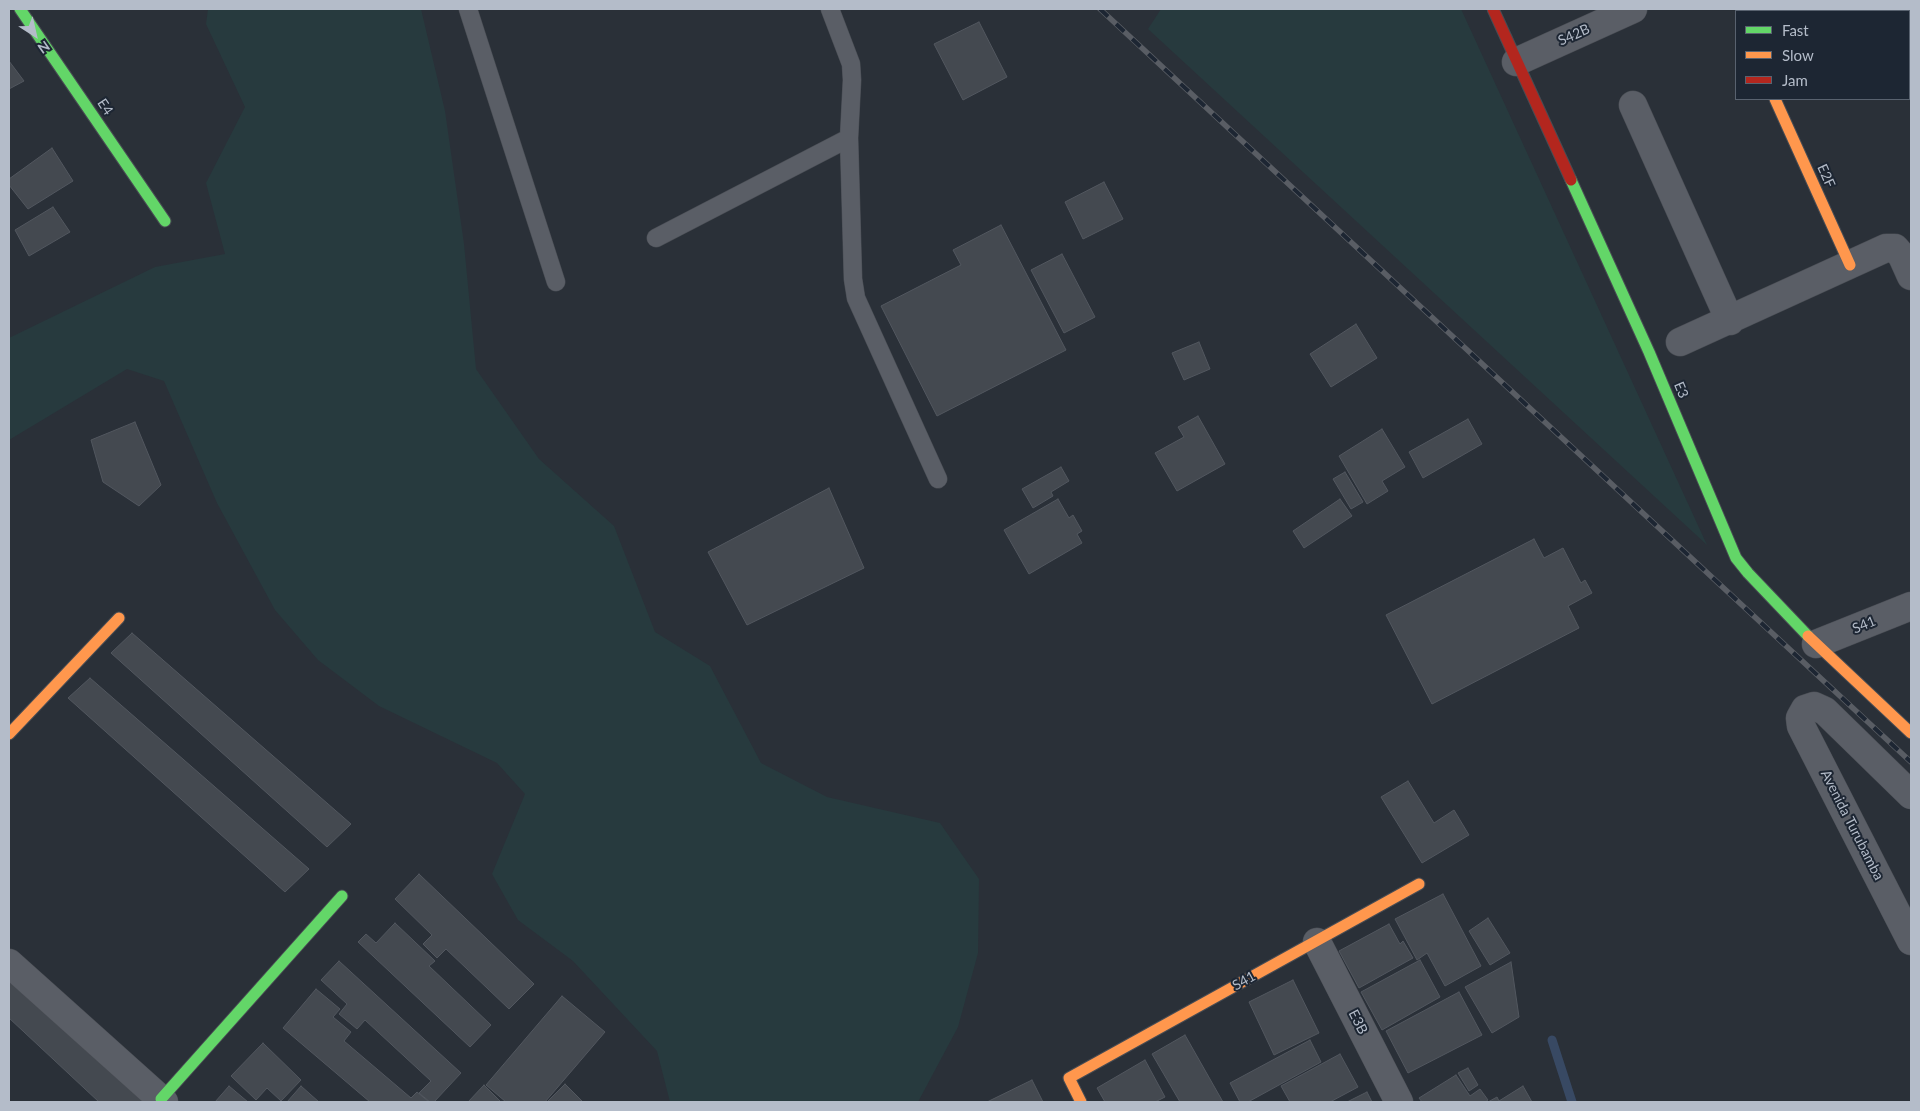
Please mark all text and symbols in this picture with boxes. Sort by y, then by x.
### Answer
north arrow [10,10,60,60]
legend [1735,10,1910,100]
street label: S42B [1556,21,1592,49]
text: Fast [1782,21,1809,39]
text: N [35,38,53,58]
text: Slow [1782,46,1814,64]
text: Jam [1782,71,1808,89]
street label: E4 [94,96,116,118]
street label: E2F [1813,162,1839,190]
street label: E3 [1670,379,1692,401]
street label: S41 [1850,613,1878,637]
street label: Avenida Turubamba [1817,767,1887,883]
street label: S41 [1230,968,1258,994]
street label: E3B [1345,1007,1371,1037]

